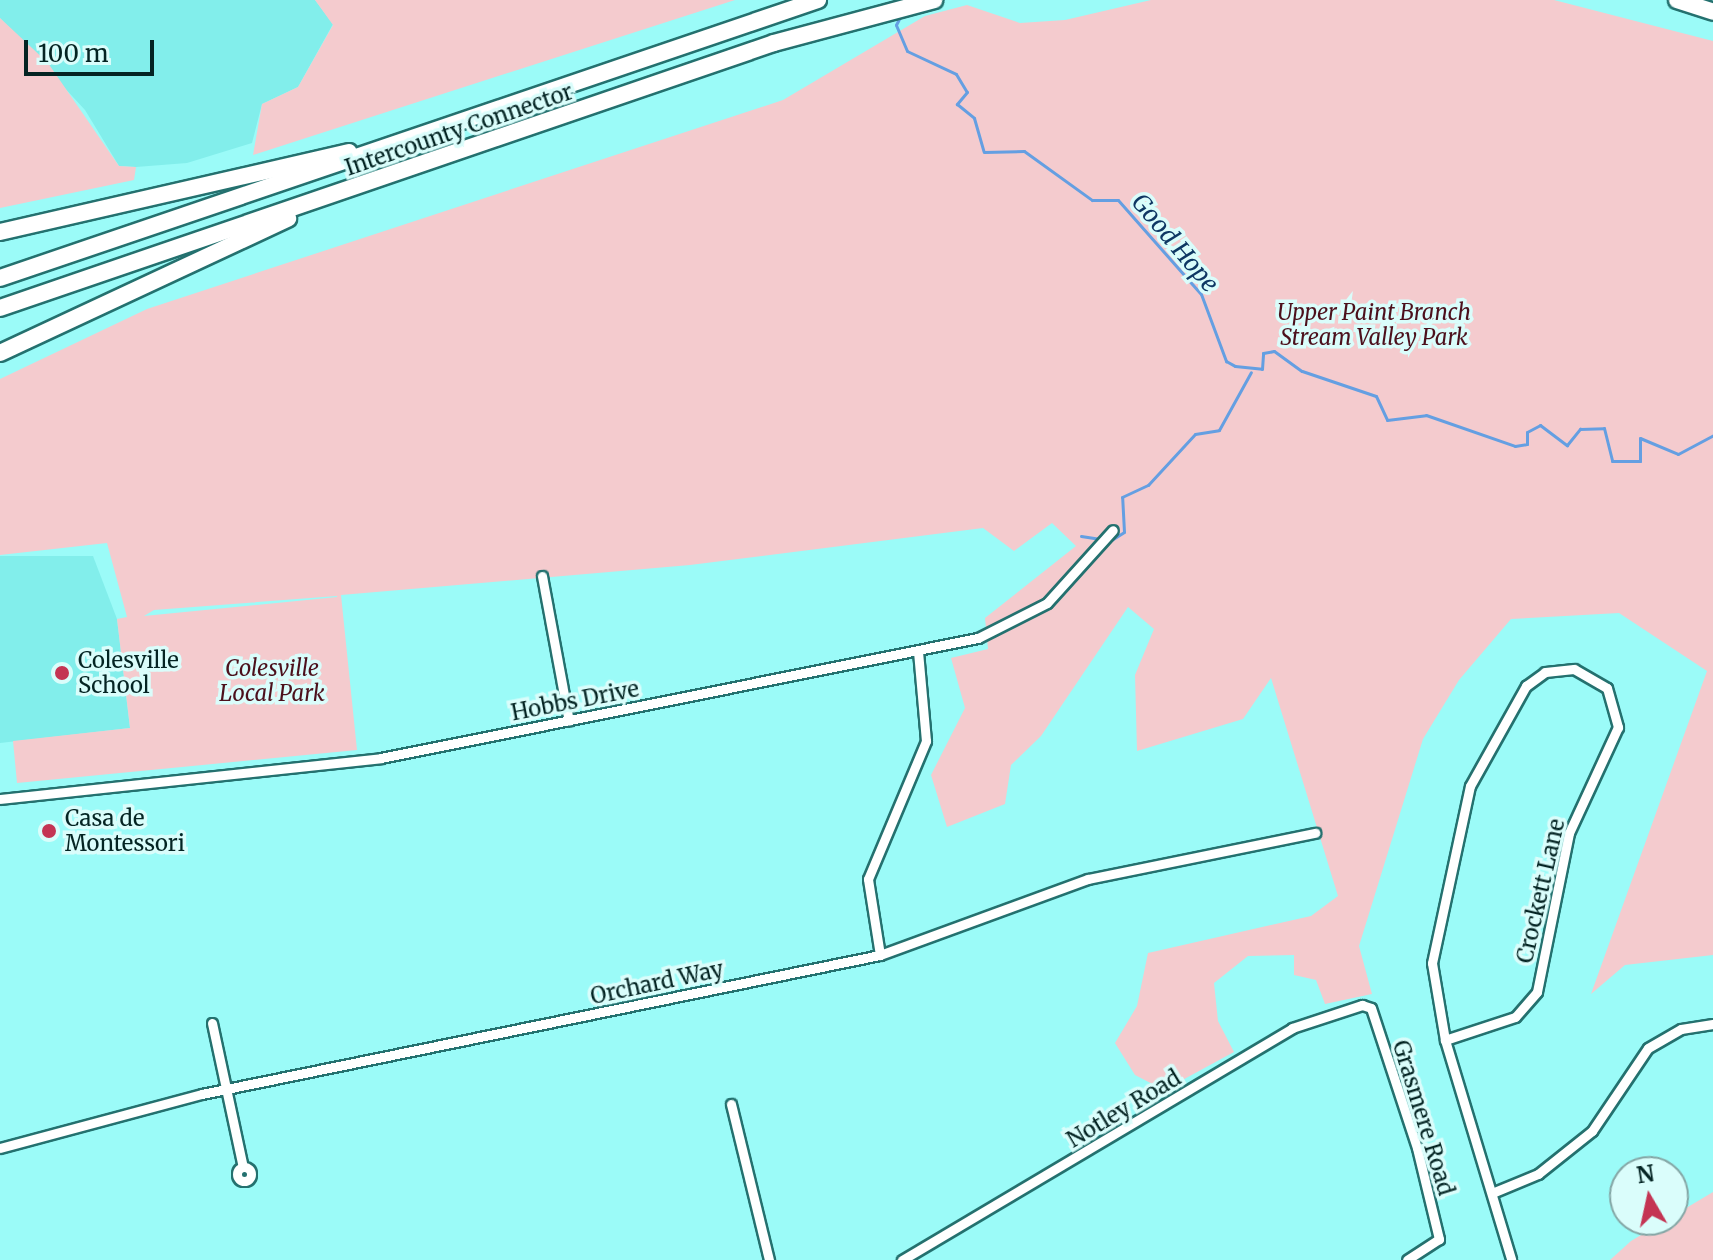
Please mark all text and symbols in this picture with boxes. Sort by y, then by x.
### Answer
scale bar [28,24,158,74]
text: 100 m [38,38,108,69]
street label: Intercounty Connector [342,79,576,181]
water label: Good Hope [1126,188,1224,298]
park label: Upper Paint Branch Stream Valley Park [1277,299,1471,350]
place label: Colesville School [78,647,179,698]
park label: Colesville Local Park [219,655,325,706]
marker: Colesville School [53,664,71,682]
street label: Hobbs Drive [509,676,641,726]
place label: Casa de Montessori [65,805,185,856]
street label: Crockett Lane [1512,816,1570,966]
marker: Casa de Montessori [40,822,58,840]
street label: Orchard Way [588,956,726,1010]
street label: Grasmere Road [1387,1037,1459,1199]
street label: Notley Road [1062,1065,1186,1153]
north arrow [1609,1156,1689,1236]
text: N [1635,1159,1656,1189]

